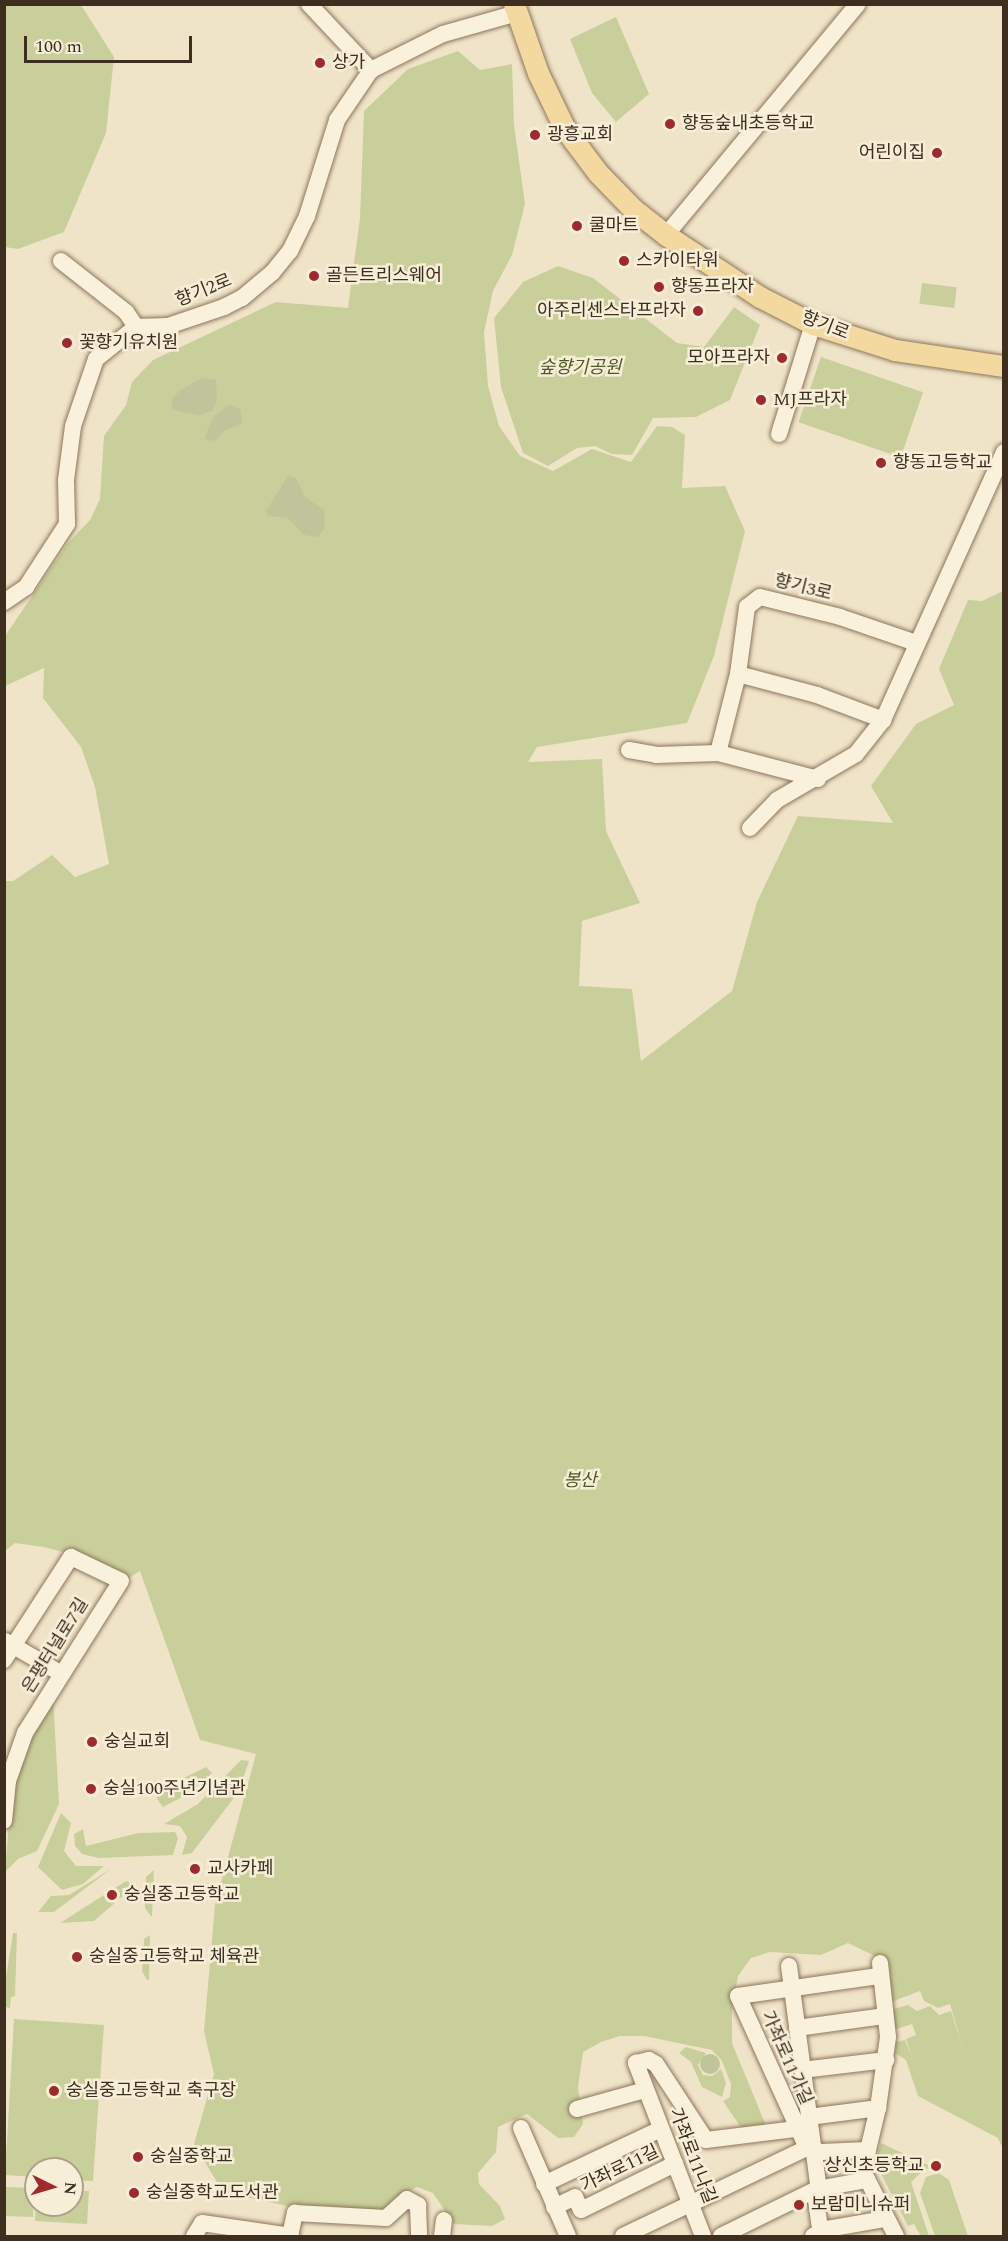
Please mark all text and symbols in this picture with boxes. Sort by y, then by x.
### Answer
scale bar [27,24,195,62]
text: 100 m [35,33,82,60]
place label: 상가 [332,52,365,74]
marker: 상가 [313,56,327,70]
place label: 향동숲내초등학교 [682,113,814,135]
marker: 향동숲내초등학교 [663,117,677,131]
place label: 광흥교회 [547,124,613,146]
marker: 광흥교회 [528,128,542,142]
place label: 어린이집 [859,142,925,164]
marker: 어린이집 [930,146,944,160]
place label: 쿨마트 [589,215,639,237]
marker: 쿨마트 [570,219,584,233]
place label: 스카이타워 [636,250,719,272]
marker: 스카이타워 [617,254,631,268]
place label: 골든트리스웨어 [326,265,442,287]
marker: 골든트리스웨어 [307,269,321,283]
street label: 향기2로 [173,270,235,312]
place label: 향동프라자 [671,276,754,298]
marker: 향동프라자 [652,280,666,294]
place label: 아주리센스타프라자 [537,300,686,322]
marker: 아주리센스타프라자 [691,304,705,318]
street label: 향기로 [798,307,852,345]
place label: 꽃향기유치원 [79,332,178,354]
marker: 꽃향기유치원 [60,336,74,350]
place label: 모아프라자 [687,347,770,369]
marker: 모아프라자 [775,351,789,365]
park label: 숲향기공원 [539,357,621,379]
place label: MJ프라자 [773,389,847,411]
marker: MJ프라자 [754,393,768,407]
place label: 향동고등학교 [893,452,992,474]
marker: 향동고등학교 [874,456,888,470]
street label: 향기3로 [772,570,834,606]
park label: 봉산 [563,1470,597,1492]
street label: 은평터널로7길 [18,1594,94,1698]
place label: 숭실교회 [104,1731,170,1753]
marker: 숭실교회 [85,1735,99,1749]
place label: 숭실100주년기념관 [103,1778,246,1800]
marker: 숭실100주년기념관 [84,1782,98,1796]
place label: 교사카페 [207,1858,273,1880]
marker: 교사카페 [188,1862,202,1876]
place label: 숭실중고등학교 [124,1884,240,1906]
marker: 숭실중고등학교 [105,1888,119,1902]
place label: 숭실중고등학교 체육관 [89,1946,259,1968]
marker: 숭실중고등학교 체육관 [70,1950,84,1964]
street label: 가좌로11가길 [756,2008,816,2108]
place label: 숭실중고등학교 축구장 [66,2080,236,2102]
marker: 숭실중고등학교 축구장 [47,2084,61,2098]
street label: 가좌로11나길 [664,2105,720,2207]
street label: 가좌로11길 [577,2141,663,2197]
place label: 숭실중학교 [150,2146,233,2168]
marker: 숭실중학교 [131,2150,145,2164]
place label: 상신초등학교 [825,2155,924,2177]
north arrow [24,2157,84,2217]
marker: 상신초등학교 [929,2159,943,2173]
text: N [57,2181,82,2196]
place label: 숭실중학교도서관 [146,2182,278,2204]
marker: 숭실중학교도서관 [127,2186,141,2200]
place label: 보람미니슈퍼 [811,2194,910,2216]
marker: 보람미니슈퍼 [792,2198,806,2212]

